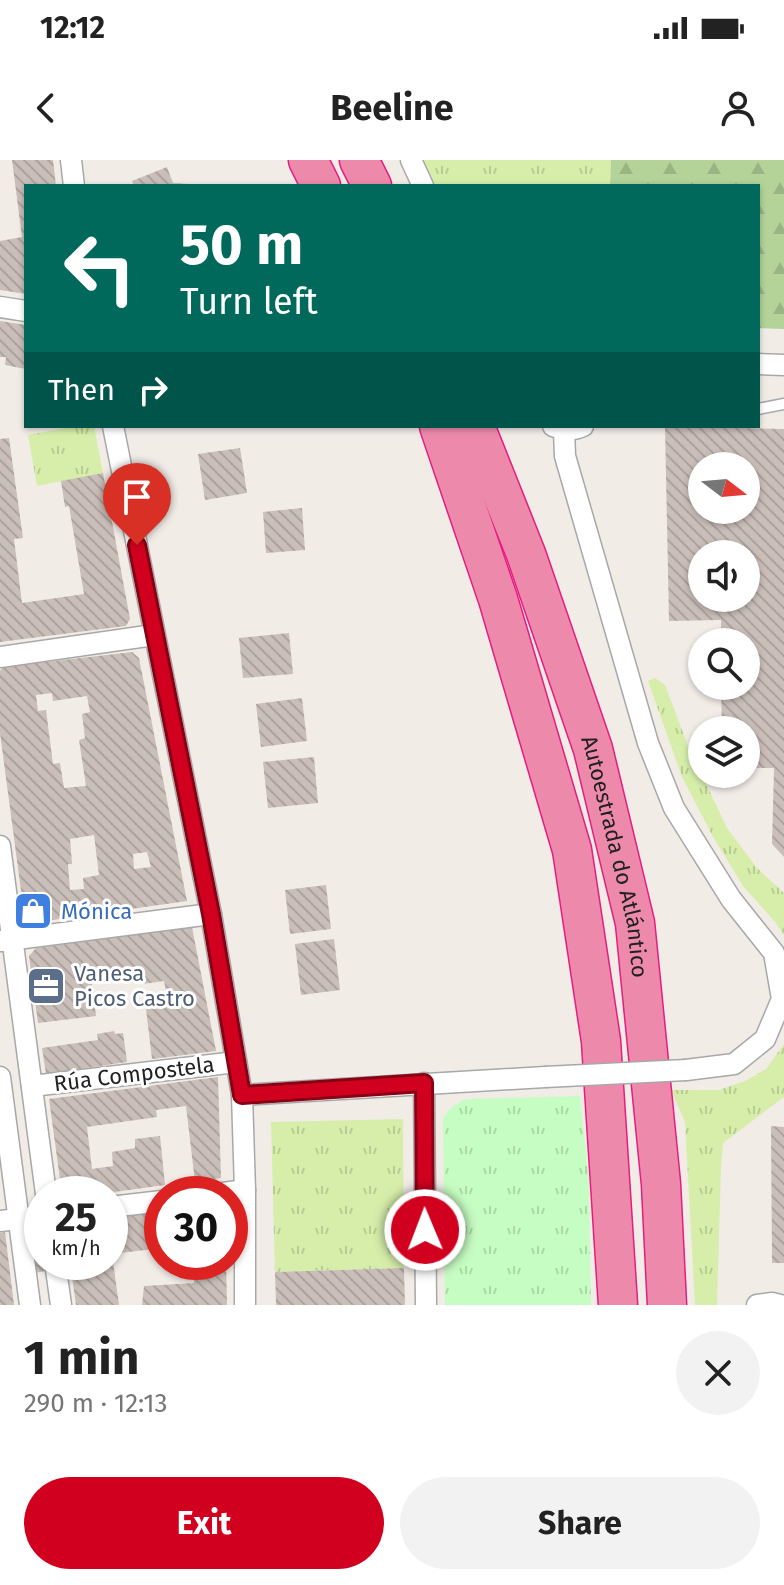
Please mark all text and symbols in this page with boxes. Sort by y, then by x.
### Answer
text: 12:12 [40,10,105,46]
icon: back [24,86,68,130]
text: Beeline [330,86,454,130]
icon: person [716,86,760,130]
text: 50 m [180,212,303,279]
icon: left [48,216,152,320]
text: Turn left [180,280,318,324]
icon: right [131,368,175,412]
text: Then [48,372,115,408]
north arrow [688,452,760,524]
map controls [688,452,760,788]
pin [103,463,171,545]
icon: arrive [115,475,159,519]
button: sound [688,540,760,612]
button: search [688,628,760,700]
button: layers [688,716,760,788]
street label: Autoestrada do Atlántico [576,732,654,979]
shop icon: Mónica [12,890,54,932]
place label: Mónica [61,898,132,925]
place label: Vanesa Picos Castro [74,960,195,1012]
office icon: Vanesa Picos Castro [25,965,67,1007]
street label: Rúa Compostela [52,1051,216,1097]
speed limit sign: 30 [144,1176,248,1280]
position arrow [383,1188,467,1272]
text: 25 [55,1194,97,1242]
text: km/h [51,1236,101,1260]
text: 1 min [24,1329,139,1387]
button: close [676,1331,760,1415]
text: 290 m · 12:13 [24,1388,168,1419]
button: Exit [24,1477,384,1569]
button: Share [400,1477,760,1569]

